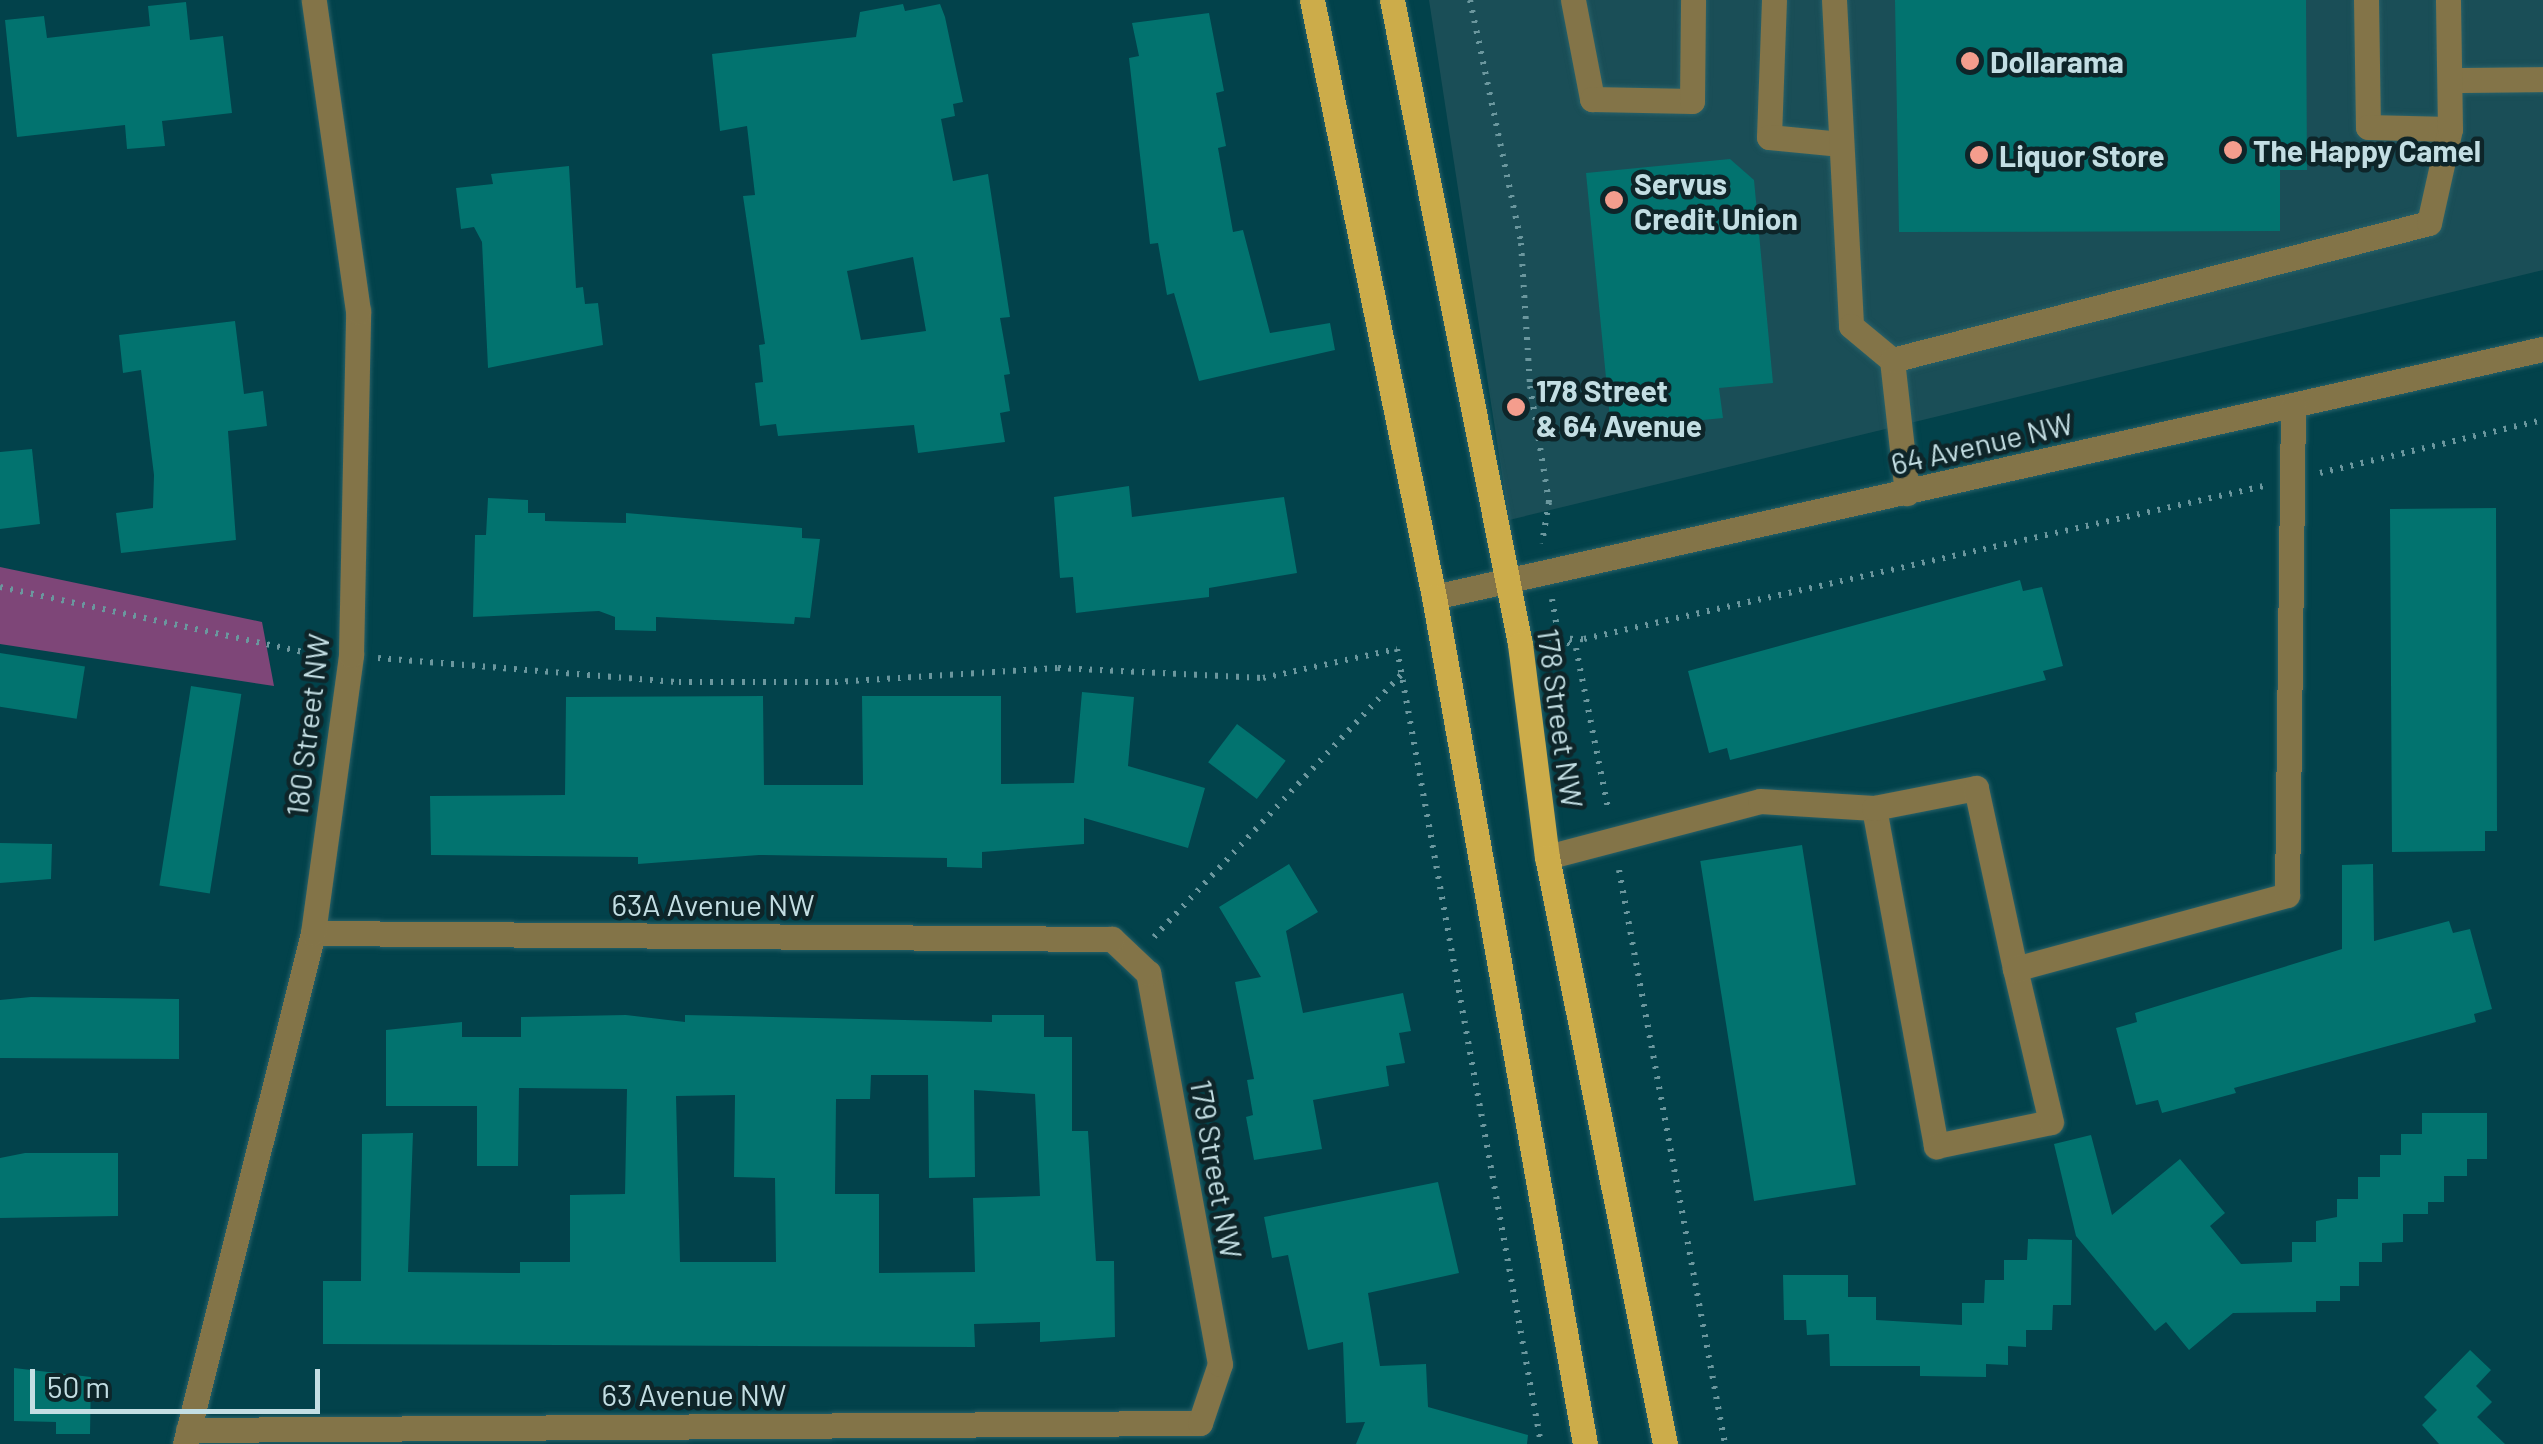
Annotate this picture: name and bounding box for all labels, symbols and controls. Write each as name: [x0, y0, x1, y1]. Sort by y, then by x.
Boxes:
place label: Dollarama: [1990, 43, 2124, 79]
marker: Dollarama: [1959, 50, 1981, 72]
place label: The Happy Camel: [2253, 132, 2481, 168]
place label: Liquor Store: [1999, 137, 2165, 173]
marker: The Happy Camel: [2222, 139, 2244, 161]
marker: Liquor Store: [1968, 144, 1990, 166]
place label: Servus Credit Union: [1634, 165, 1798, 236]
marker: Servus Credit Union: [1603, 189, 1625, 211]
place label: 178 Street & 64 Avenue: [1536, 372, 1702, 442]
marker: 178 Street & 64 Avenue: [1505, 396, 1527, 418]
street label: 64 Avenue NW: [1887, 405, 2077, 481]
street label: 178 Street NW: [1531, 626, 1591, 810]
street label: 180 Street NW: [278, 632, 336, 818]
street label: 63A Avenue NW: [611, 886, 815, 922]
street label: 179 Street NW: [1184, 1077, 1250, 1261]
scale bar: [35, 1349, 325, 1411]
text: 50 m: [47, 1368, 110, 1404]
street label: 63 Avenue NW: [602, 1376, 786, 1412]

